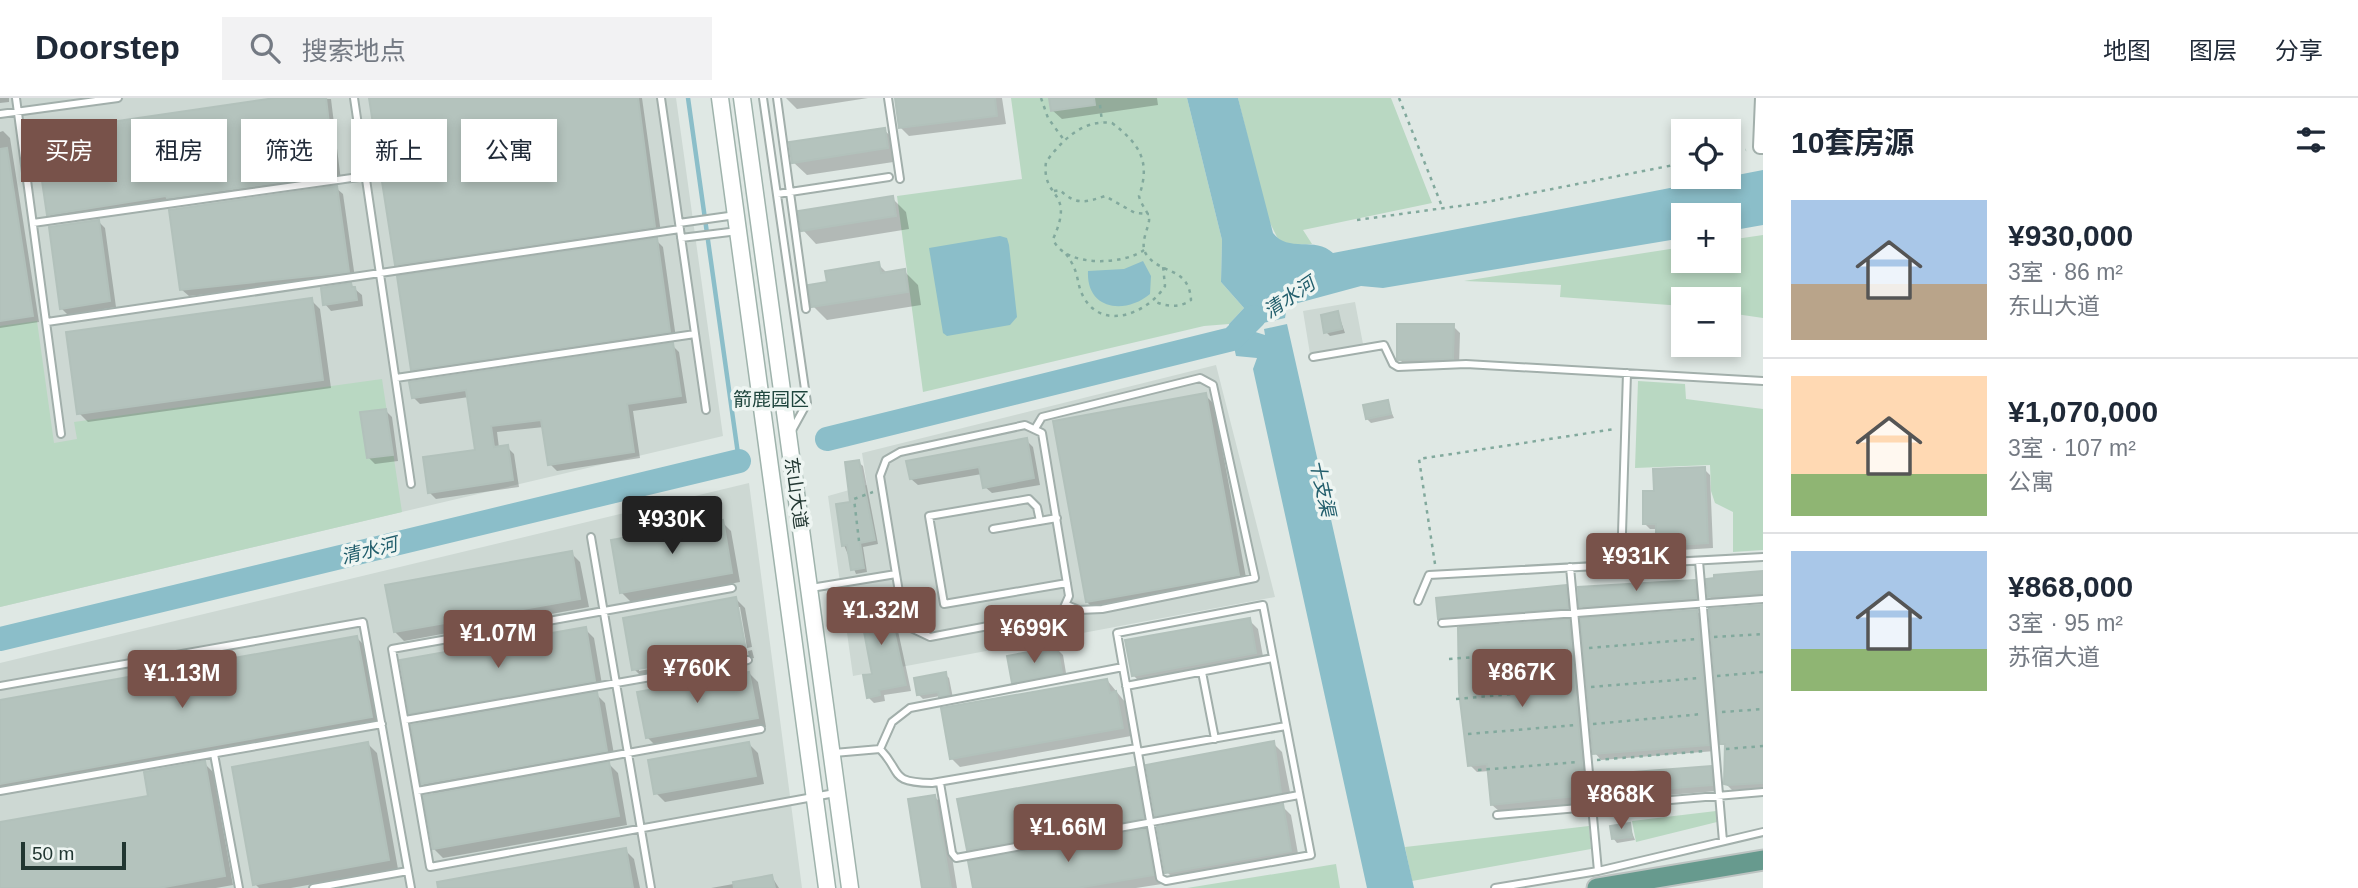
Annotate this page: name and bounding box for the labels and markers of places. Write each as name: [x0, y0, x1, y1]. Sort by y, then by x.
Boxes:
pin: ¥930K: [623, 496, 721, 556]
pin: ¥931K: [1587, 533, 1685, 593]
pin: ¥1.32M: [824, 588, 938, 647]
pin: ¥699K: [985, 606, 1083, 665]
pin: ¥1.07M: [441, 610, 555, 670]
pin: ¥760K: [648, 646, 746, 705]
pin: ¥1.13M: [125, 650, 239, 710]
pin: ¥867K: [1473, 650, 1571, 709]
pin: ¥868K: [1572, 772, 1670, 831]
pin: ¥1.66M: [1011, 804, 1125, 864]

